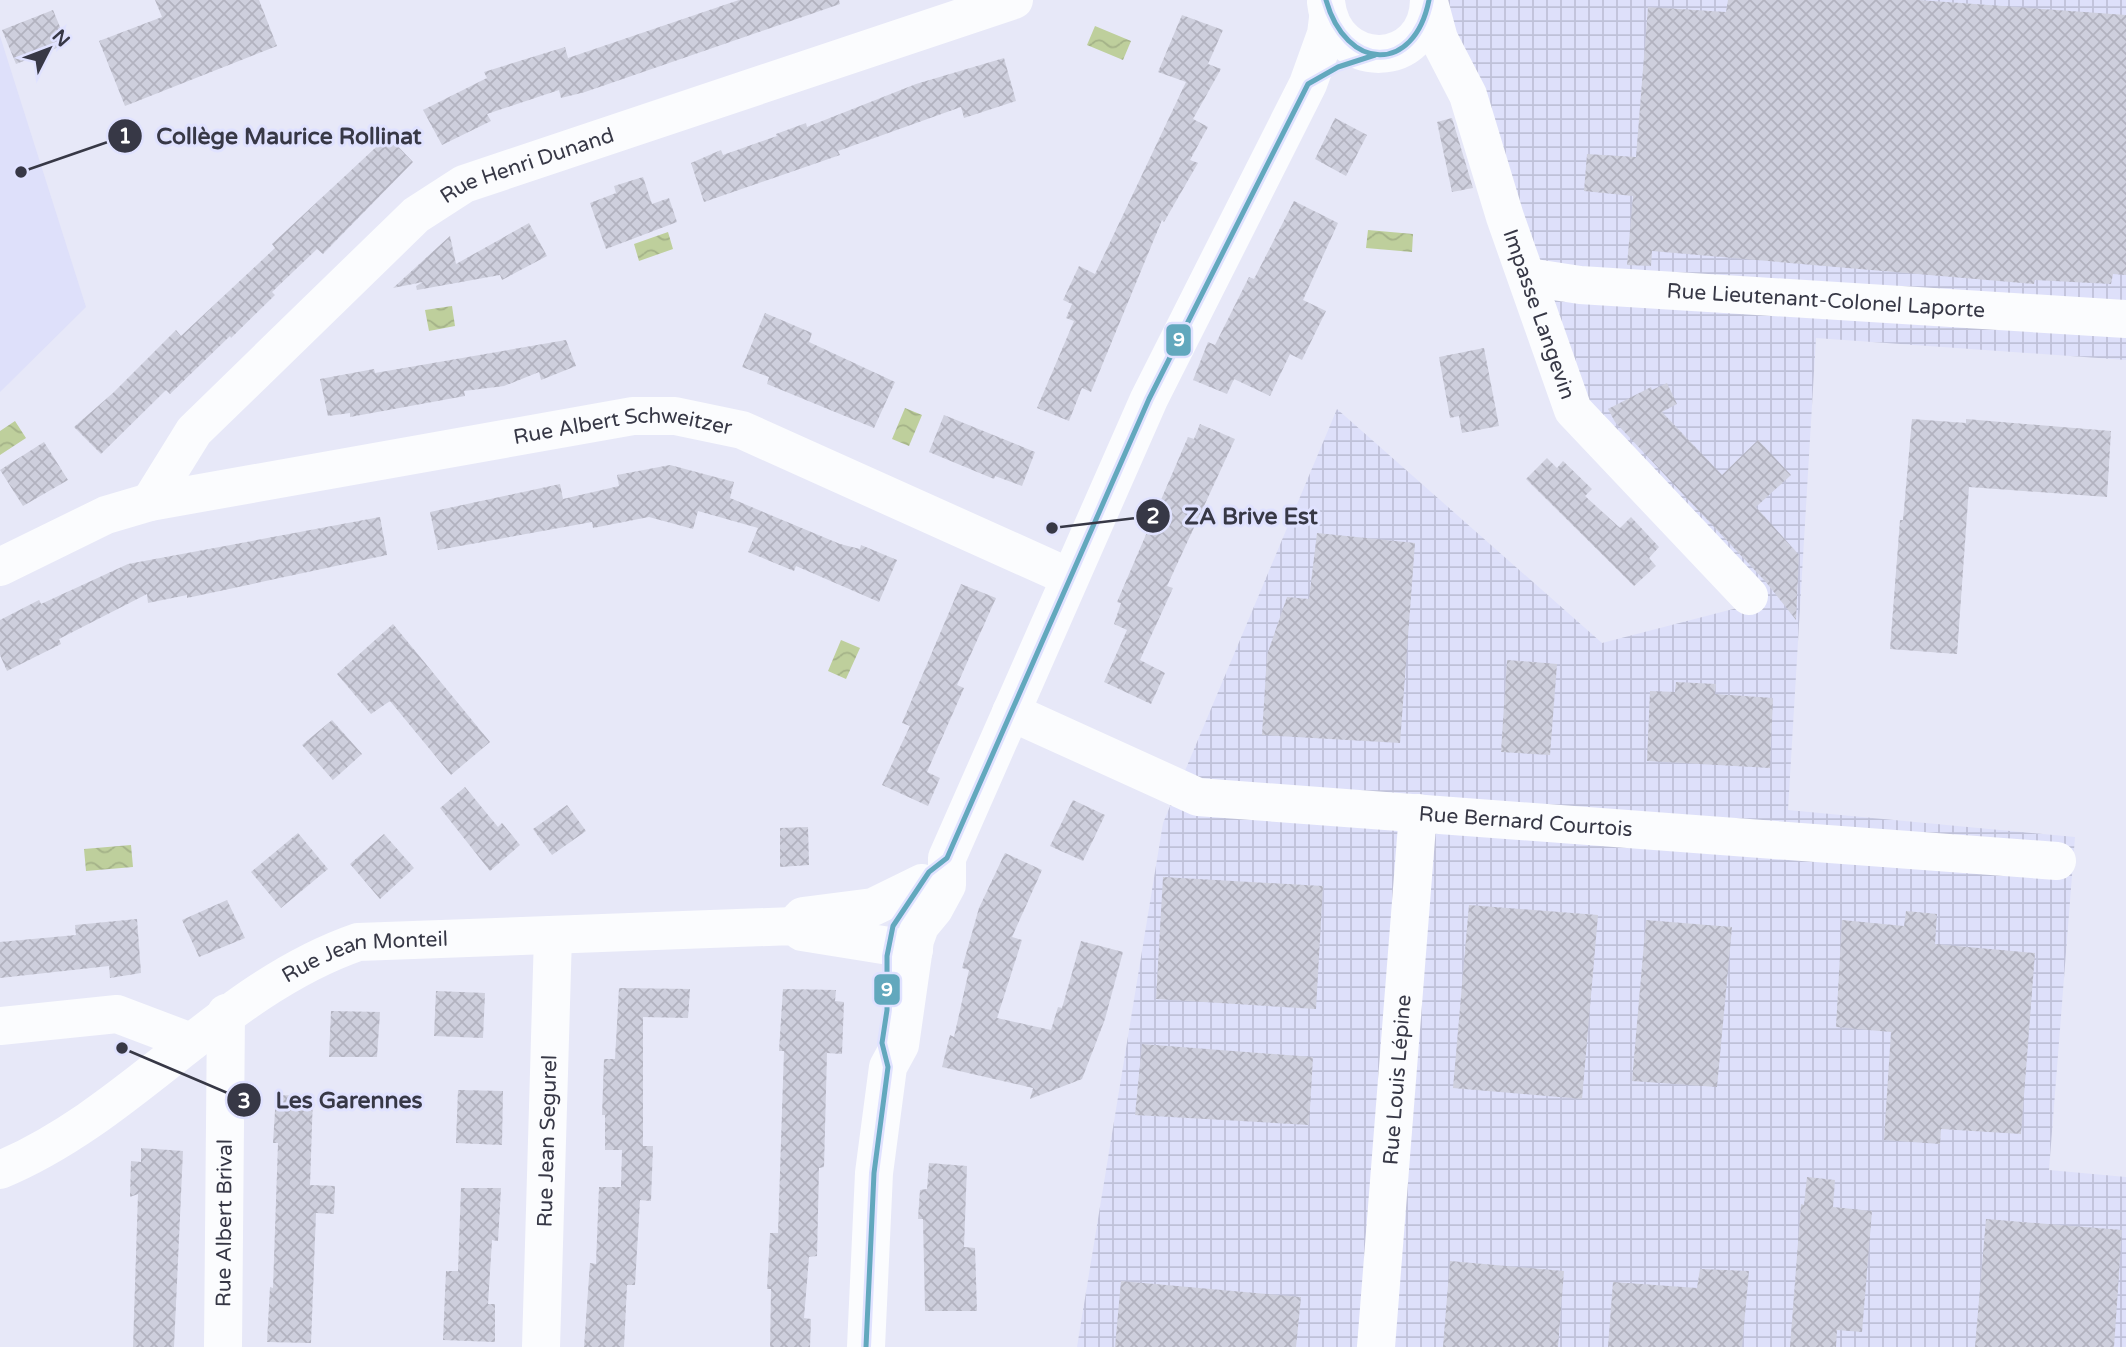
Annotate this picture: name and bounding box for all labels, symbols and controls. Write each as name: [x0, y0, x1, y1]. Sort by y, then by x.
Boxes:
north arrow: [14, 14, 84, 84]
text: N: [48, 25, 74, 51]
callout: Collège Maurice Rollinat: [108, 114, 436, 158]
text: Collège Maurice Rollinat: [156, 123, 422, 151]
street label: Rue Henri Dunand: [436, 123, 617, 209]
text: 1: [118, 124, 132, 149]
street label: Impasse Langevin: [1497, 226, 1580, 403]
street label: Rue Lieutenant-Colonel Laporte: [1666, 278, 1986, 323]
line badge: 9: [1165, 323, 1192, 357]
text: 9: [1173, 329, 1185, 351]
street label: Rue Albert Schweitzer: [512, 403, 734, 450]
callout: ZA Brive Est: [1135, 494, 1332, 538]
text: ZA Brive Est: [1184, 503, 1318, 531]
text: 2: [1146, 504, 1160, 529]
street label: Rue Bernard Courtois: [1418, 801, 1634, 842]
street label: Rue Jean Monteil: [278, 927, 448, 988]
line badge: 9: [873, 973, 901, 1006]
text: 9: [881, 979, 893, 1001]
street label: Rue Louis Lépine: [1378, 994, 1417, 1166]
street label: Rue Jean Segurel: [532, 1054, 563, 1228]
callout: Les Garennes: [227, 1078, 437, 1122]
text: Les Garennes: [275, 1087, 423, 1115]
text: 3: [237, 1089, 251, 1114]
street label: Rue Albert Brival: [211, 1139, 238, 1307]

